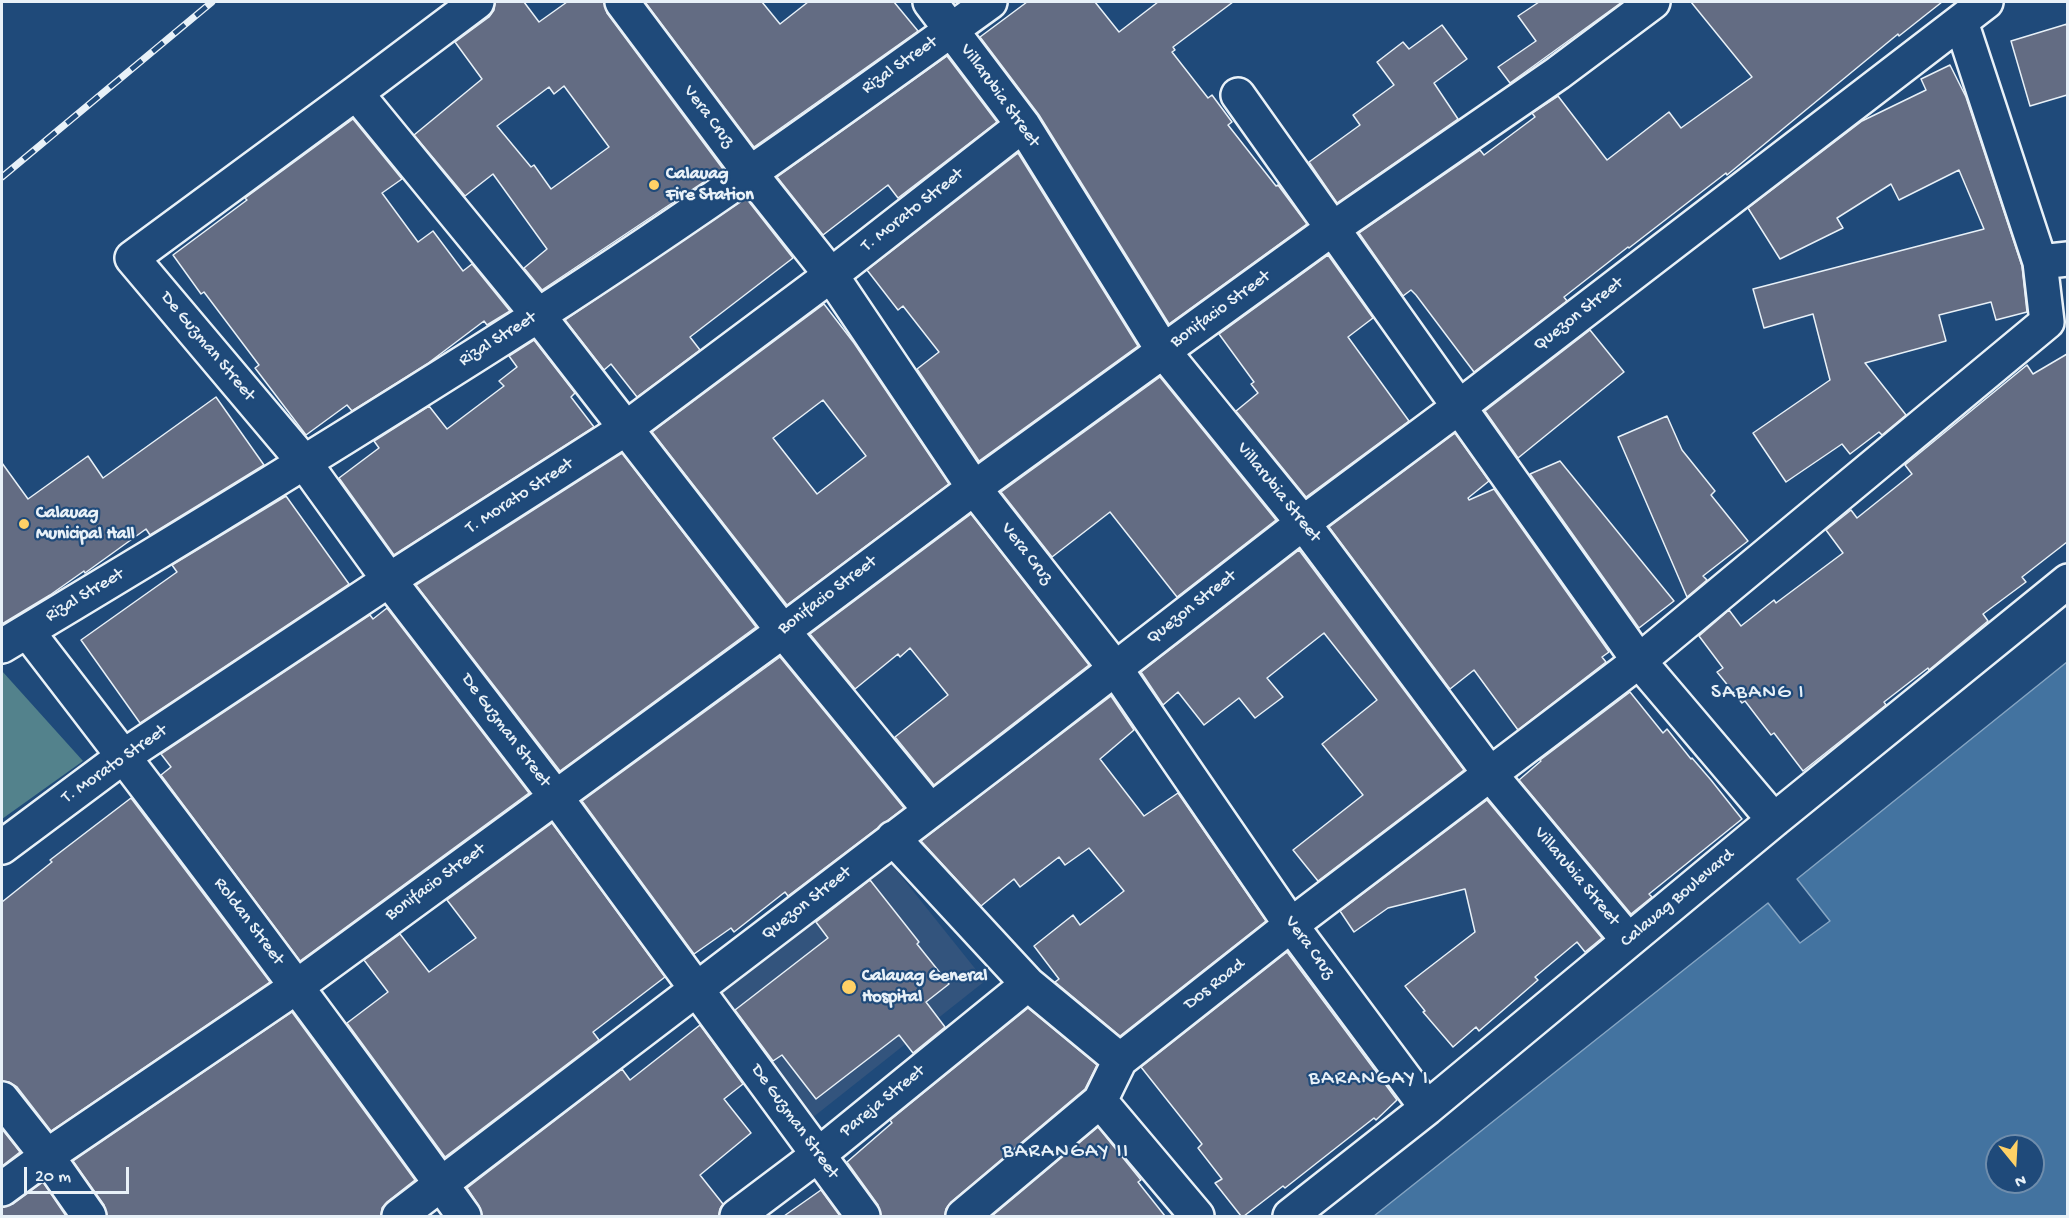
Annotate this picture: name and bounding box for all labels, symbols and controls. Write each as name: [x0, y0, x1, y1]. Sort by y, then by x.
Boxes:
street label: Rizal Street: [858, 32, 942, 100]
street label: Villarubia Street: [954, 40, 1044, 152]
street label: Vera Cruz: [678, 82, 738, 152]
place label: Calauag Fire Station: [666, 164, 754, 207]
street label: T. Morato Street: [857, 164, 969, 258]
marker: Calauag Fire Station: [647, 178, 661, 192]
street label: Bonifacio Street: [1167, 267, 1275, 353]
street label: Quezon Street: [1530, 273, 1628, 357]
street label: De Guzman Street: [155, 288, 259, 406]
street label: Rizal Street: [455, 308, 541, 372]
street label: Villarubia Street: [1231, 439, 1325, 547]
street label: T. Morato Street: [462, 454, 578, 540]
place label: Calauag Municipal Hall: [36, 503, 135, 546]
marker: Calauag Municipal Hall: [17, 517, 31, 531]
street label: Vera Cruz: [995, 519, 1057, 589]
street label: Bonifacio Street: [774, 552, 882, 640]
street label: Rizal Street: [42, 564, 128, 628]
street label: Quezon Street: [1143, 566, 1241, 650]
street label: De Guzman Street: [455, 670, 555, 792]
district label: SABANG I: [1711, 681, 1805, 707]
street label: T. Morato Street: [58, 721, 172, 809]
street label: Villarubia Street: [1528, 823, 1624, 931]
street label: Bonifacio Street: [382, 840, 490, 926]
street label: Calauag Boulevard: [1617, 845, 1739, 953]
street label: Quezon Street: [758, 862, 856, 946]
street label: Roldan Street: [208, 874, 288, 970]
street label: Vera Cruz: [1279, 912, 1339, 984]
street label: Dos Road: [1180, 955, 1250, 1015]
place label: Calauag General Hospital: [862, 966, 987, 1008]
marker: Calauag General Hospital: [840, 978, 858, 996]
street label: De Guzman Street: [745, 1060, 843, 1184]
street label: Pareja Street: [836, 1061, 930, 1143]
district label: BARANGAY I: [1309, 1067, 1429, 1093]
north arrow: [1985, 1134, 2045, 1194]
district label: BARANGAY II: [1002, 1140, 1130, 1166]
scale bar: [27, 1155, 132, 1193]
text: 20 m: [35, 1167, 71, 1188]
text: N: [2012, 1169, 2028, 1190]

